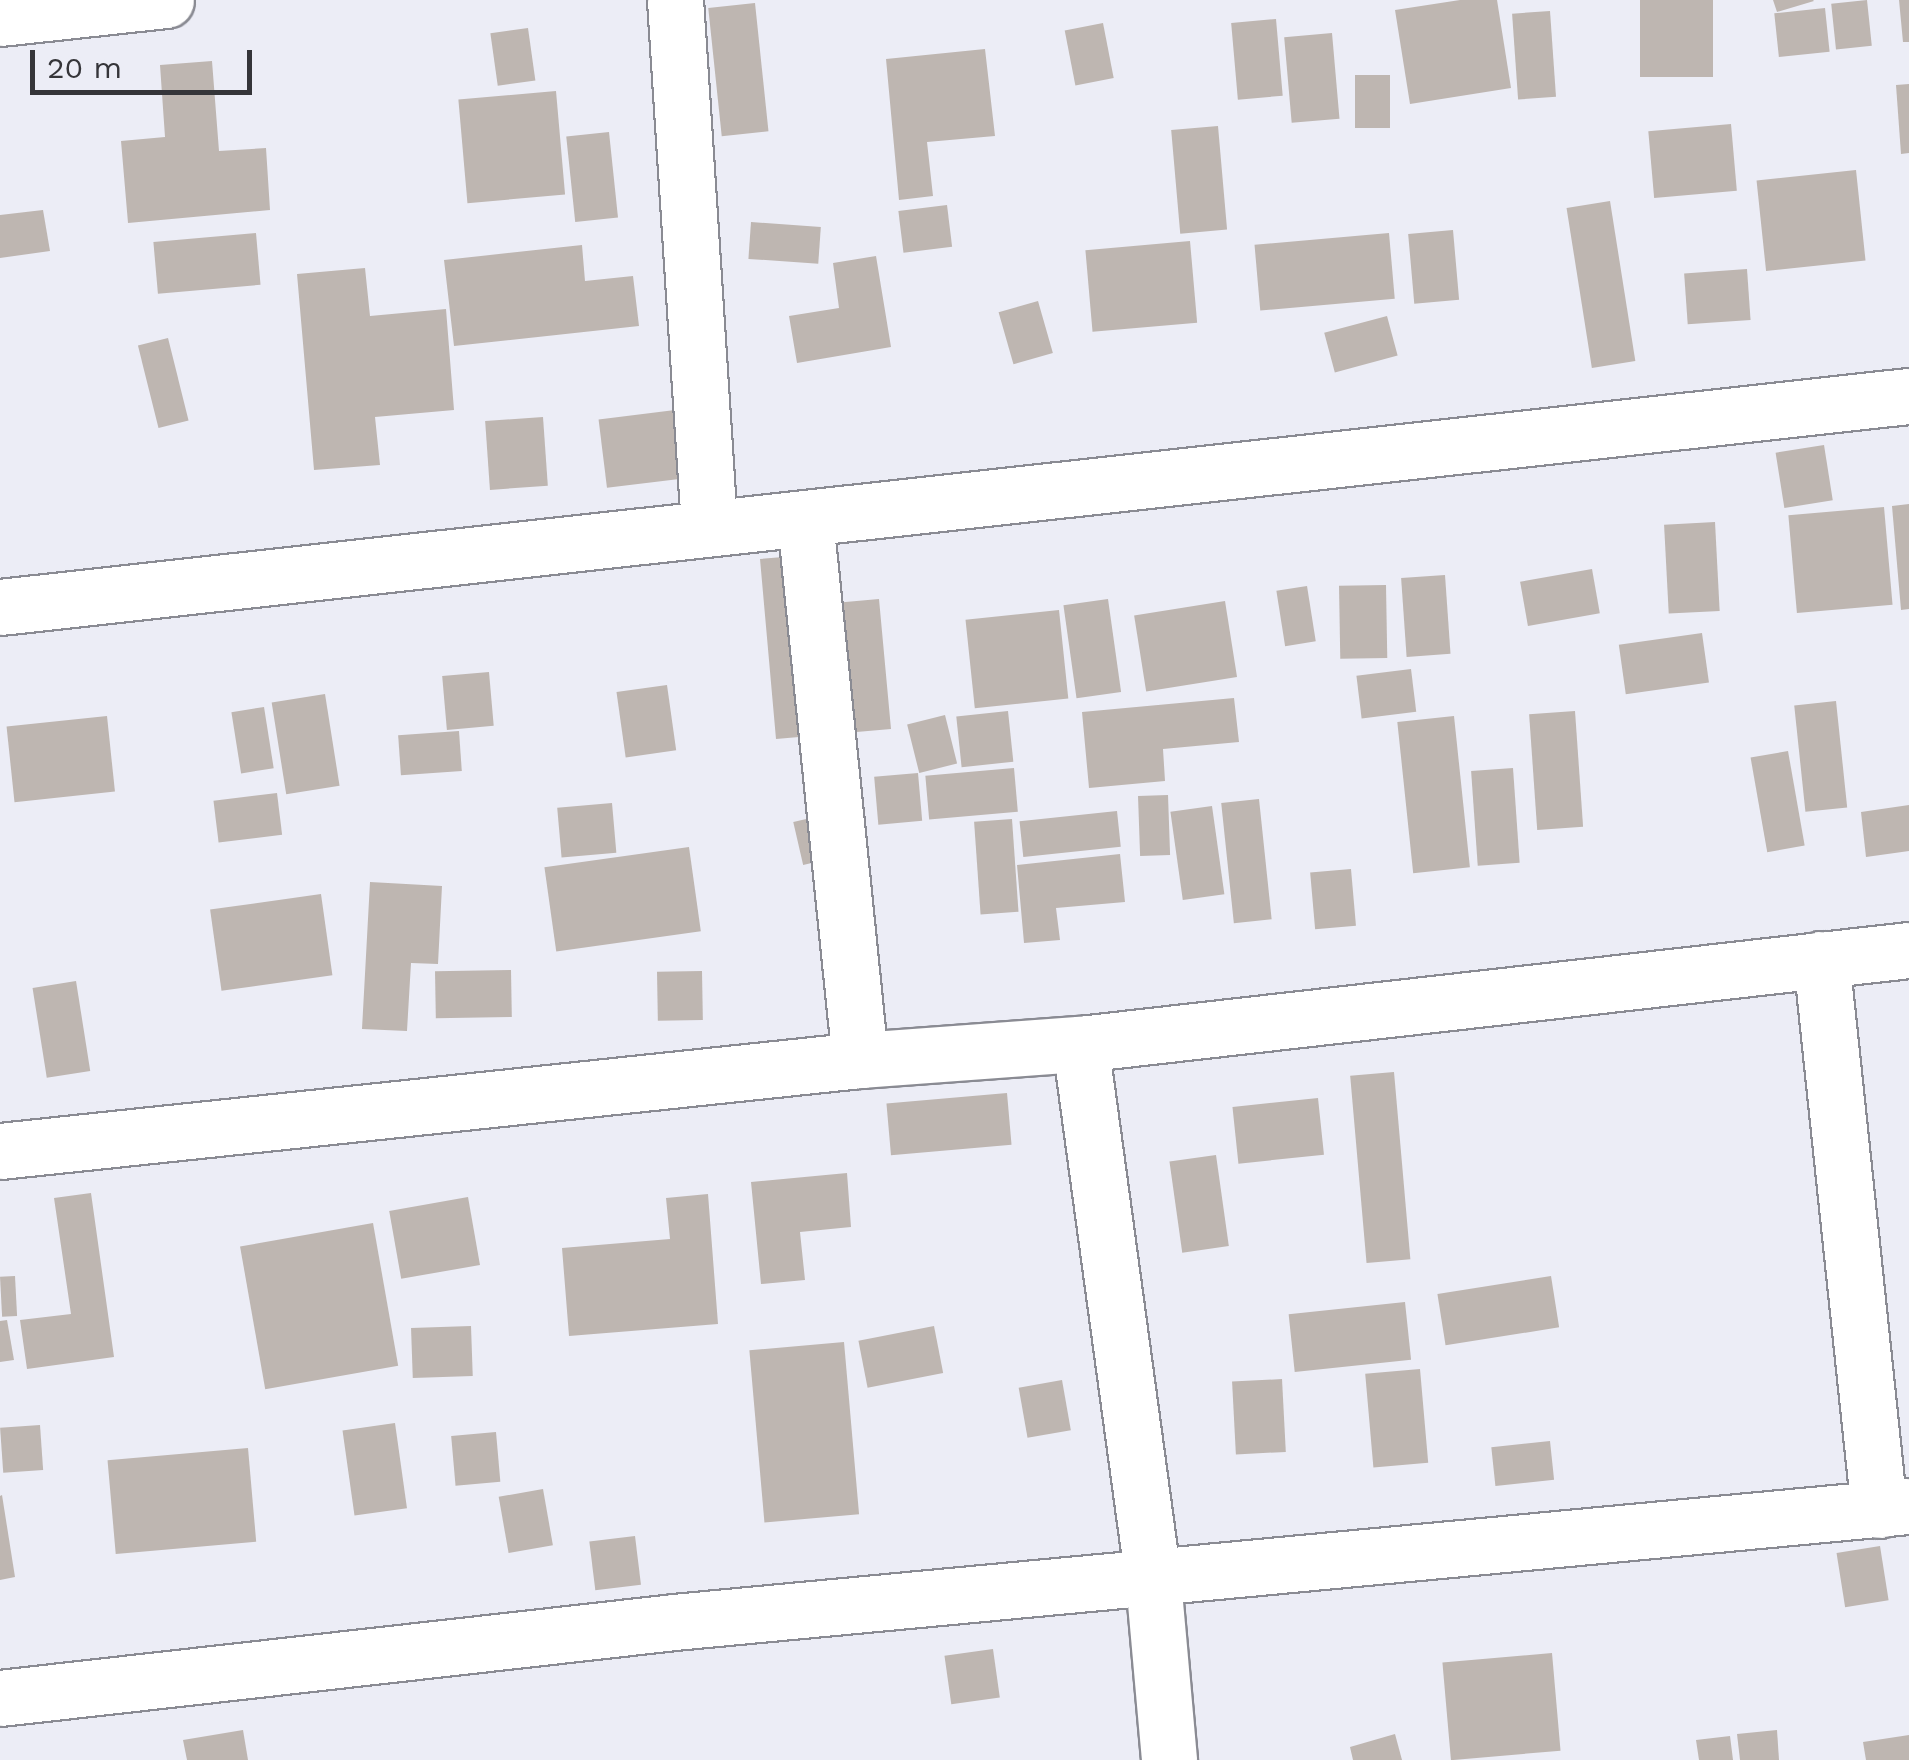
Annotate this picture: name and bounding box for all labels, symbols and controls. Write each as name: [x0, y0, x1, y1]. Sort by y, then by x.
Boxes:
scale bar: [35, 30, 258, 92]
text: 20 m: [47, 50, 122, 85]

